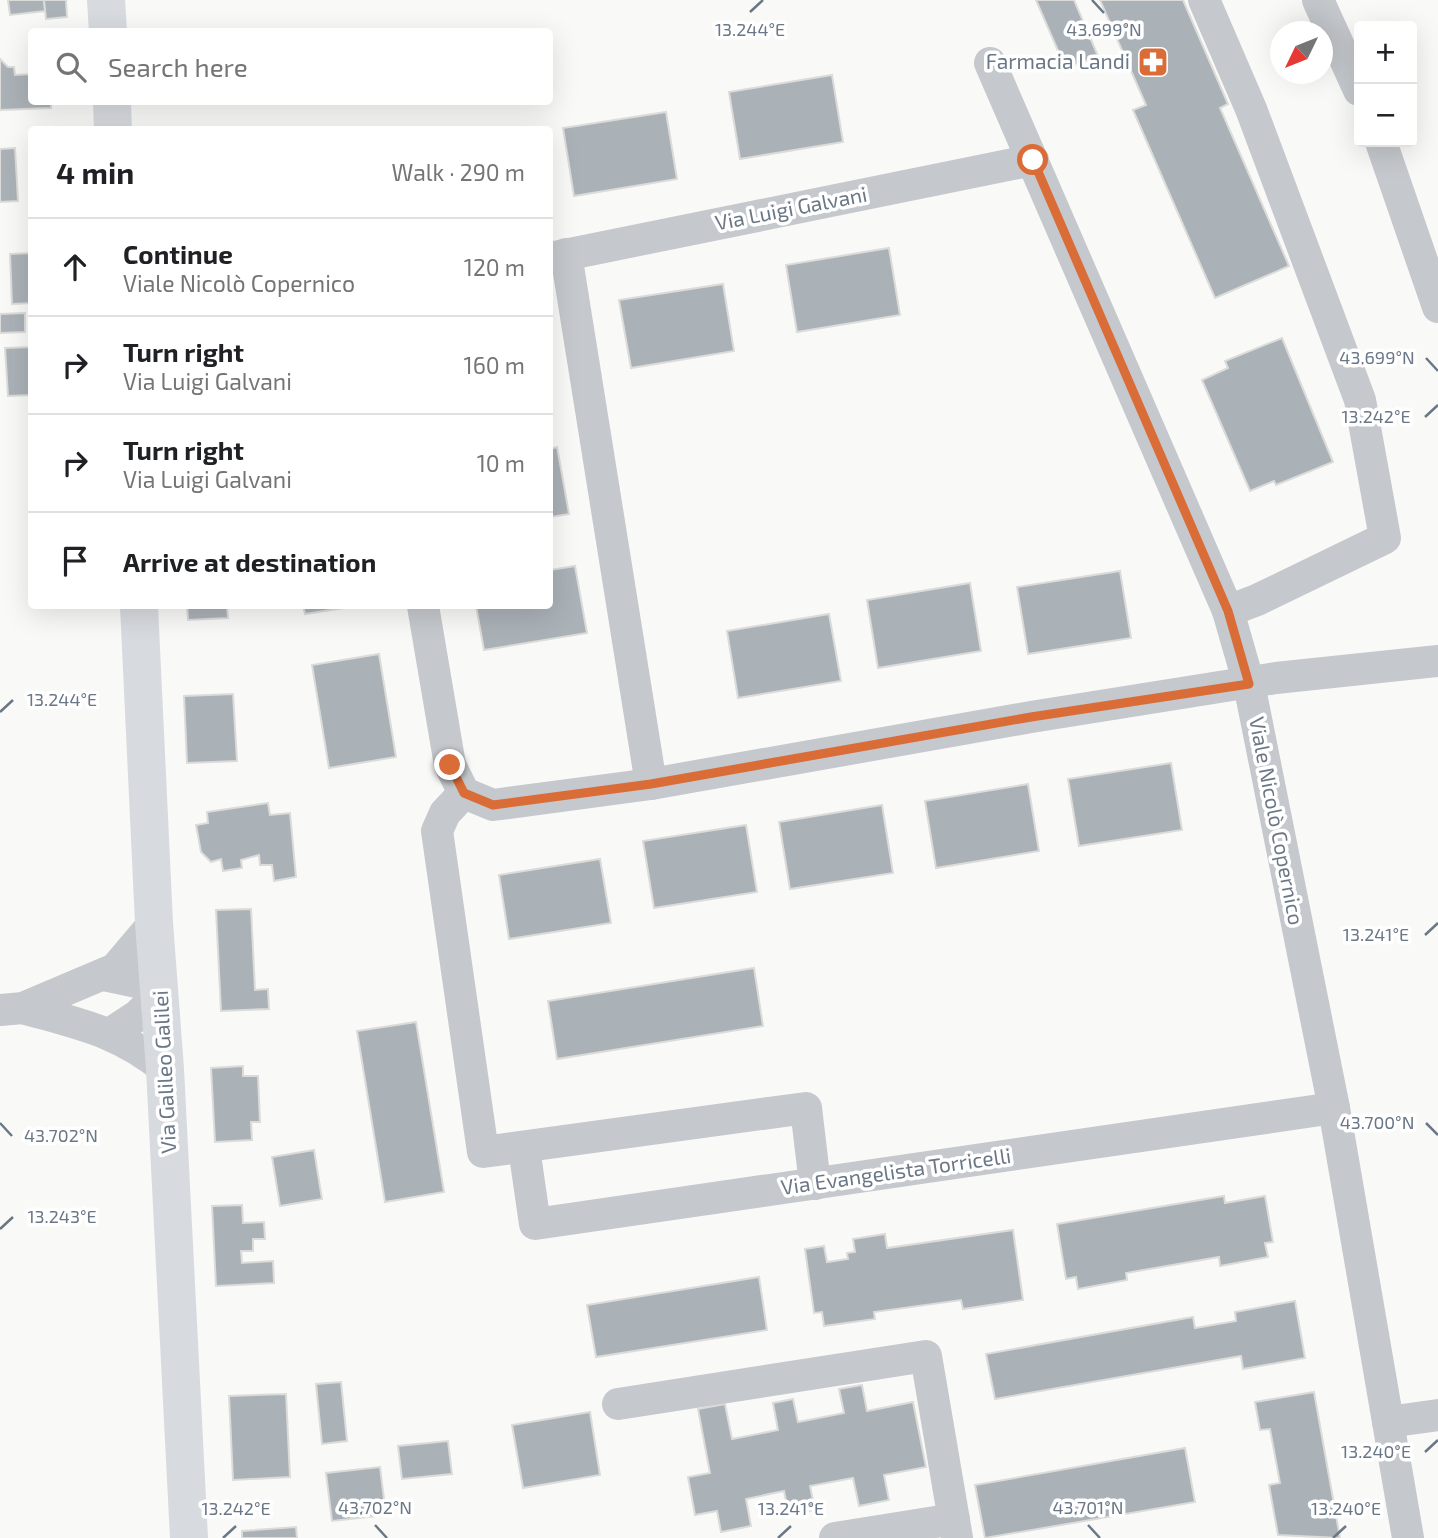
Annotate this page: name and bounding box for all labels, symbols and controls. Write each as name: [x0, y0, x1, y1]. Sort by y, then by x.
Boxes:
text: 13.244°E: [715, 18, 785, 40]
text: 43.699°N: [1066, 18, 1142, 40]
north arrow: [1270, 21, 1333, 84]
map controls: [1354, 21, 1417, 147]
button: +: [1354, 21, 1417, 84]
search box: [28, 28, 553, 105]
pharmacy icon: Farmacia Landi: [1136, 45, 1170, 79]
icon: search: [52, 48, 90, 86]
place label: Farmacia Landi: [986, 48, 1130, 73]
text: Search here: [108, 51, 248, 82]
button: −: [1354, 84, 1417, 147]
route start: [1017, 144, 1048, 175]
text: 4 min: [56, 154, 134, 190]
text: Walk · 290 m: [392, 158, 525, 186]
street label: Via Luigi Galvani: [713, 181, 869, 235]
text: Continue: [123, 238, 233, 269]
icon: ahead: [56, 248, 94, 286]
text: 120 m: [464, 253, 525, 281]
text: Viale Nicolò Copernico: [123, 269, 355, 297]
text: Turn right: [123, 336, 244, 367]
icon: right: [56, 346, 94, 384]
text: 43.699°N: [1339, 346, 1415, 368]
text: 160 m: [464, 351, 525, 379]
text: Via Luigi Galvani: [123, 367, 292, 395]
text: 13.242°E: [1341, 405, 1411, 427]
text: Turn right: [123, 434, 244, 465]
icon: right: [56, 444, 94, 482]
text: 10 m: [477, 449, 525, 477]
text: Via Luigi Galvani: [123, 465, 292, 493]
icon: arrive: [56, 542, 94, 580]
text: Arrive at destination: [123, 546, 376, 577]
text: 13.244°E: [27, 688, 97, 710]
street label: Viale Nicolò Copernico: [1245, 714, 1310, 927]
route end: [434, 749, 465, 780]
text: 13.241°E: [1343, 923, 1409, 945]
street label: Via Galileo Galilei: [147, 990, 180, 1154]
text: 43.700°N: [1340, 1111, 1414, 1133]
text: 43.702°N: [24, 1124, 98, 1146]
street label: Via Evangelista Torricelli: [779, 1142, 1013, 1199]
text: 13.243°E: [27, 1205, 97, 1227]
text: 13.240°E: [1341, 1440, 1411, 1462]
text: 43.702°N: [338, 1496, 412, 1518]
text: 43.701°N: [1052, 1496, 1124, 1518]
text: 13.242°E: [201, 1497, 271, 1519]
text: 13.241°E: [758, 1497, 824, 1519]
text: 13.240°E: [1311, 1497, 1381, 1519]

